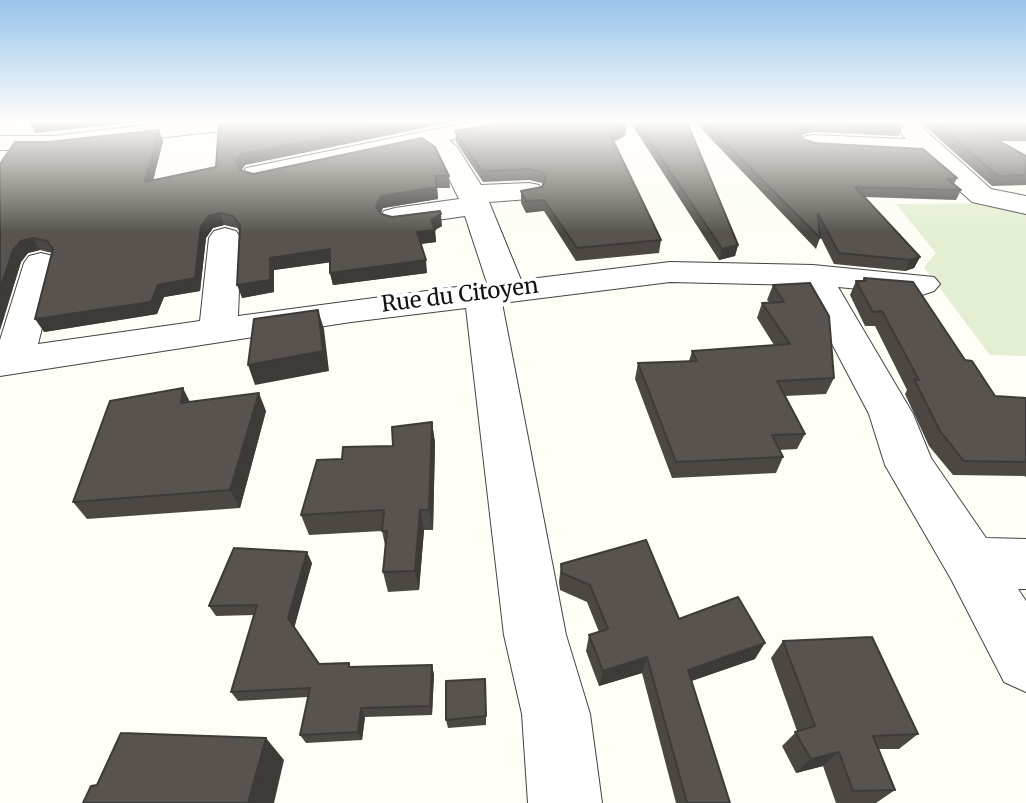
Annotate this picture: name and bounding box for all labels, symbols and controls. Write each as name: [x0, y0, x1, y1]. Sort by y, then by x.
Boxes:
street label: Rue du Citoyen: [380, 273, 540, 319]

